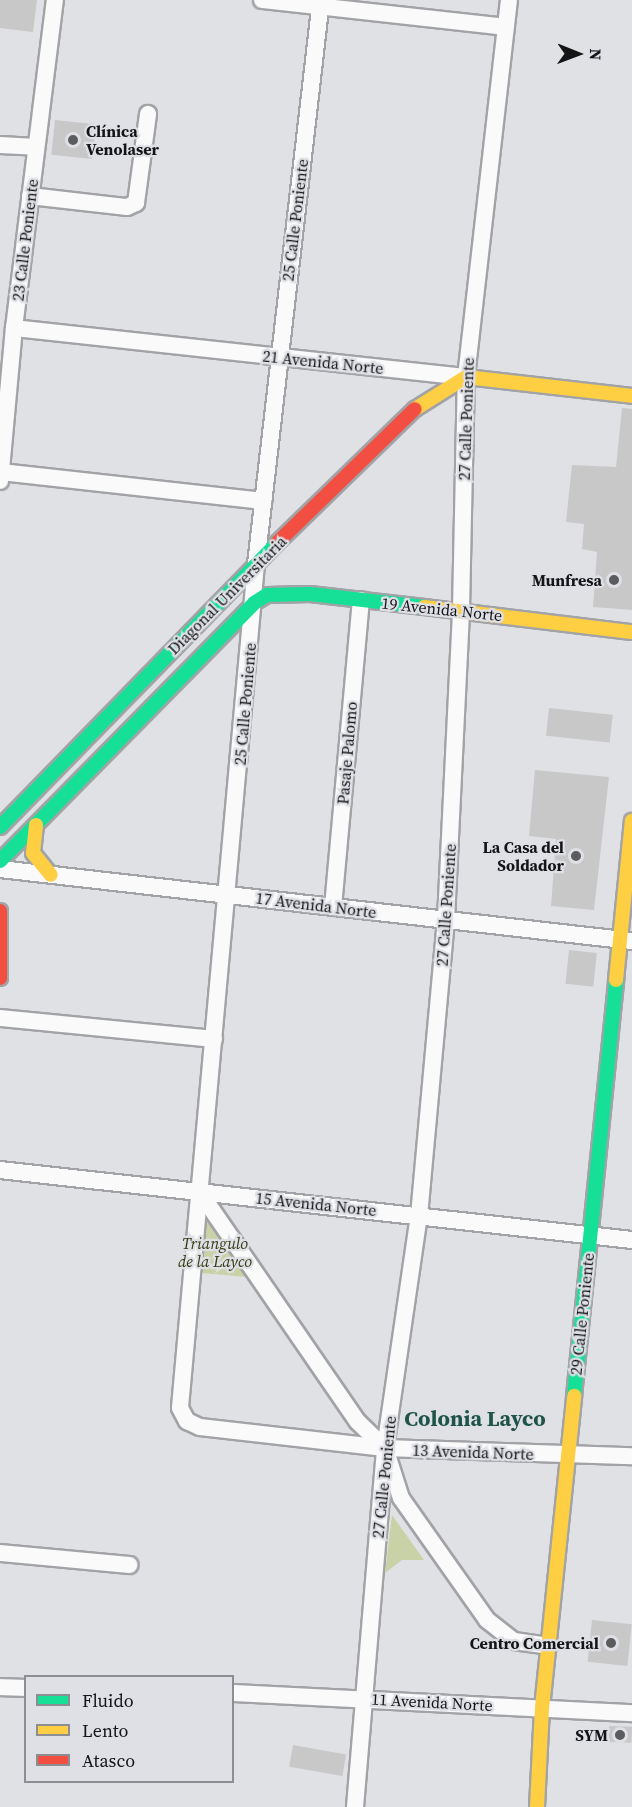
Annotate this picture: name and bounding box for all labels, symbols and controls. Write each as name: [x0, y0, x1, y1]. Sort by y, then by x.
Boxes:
north arrow: [548, 24, 608, 84]
text: N: [585, 48, 607, 60]
place label: Clínica Venolaser: [86, 121, 159, 159]
marker: Clínica Venolaser: [64, 131, 82, 149]
street label: 25 Calle Poniente: [278, 158, 312, 282]
street label: 23 Calle Poniente: [8, 178, 42, 302]
street label: 21 Avenida Norte: [262, 346, 384, 378]
street label: 27 Calle Poniente: [454, 357, 478, 481]
street label: Diagonal Universitaria: [164, 532, 290, 658]
place label: Munfresa: [532, 570, 602, 590]
marker: Munfresa: [607, 573, 621, 587]
street label: 19 Avenida Norte: [381, 593, 503, 625]
street label: 25 Calle Poniente: [230, 642, 260, 766]
street label: Pasaje Palomo: [333, 701, 361, 805]
place label: La Casa del Soldador: [483, 837, 564, 875]
street label: 27 Calle Poniente: [432, 843, 460, 967]
marker: La Casa del Soldador: [569, 849, 583, 863]
street label: 17 Avenida Norte: [255, 888, 377, 922]
street label: 15 Avenida Norte: [255, 1188, 377, 1220]
park label: Triangulo de la Layco: [178, 1233, 252, 1271]
street label: 29 Calle Poniente: [566, 1252, 598, 1376]
district label: Colonia Layco: [404, 1406, 546, 1432]
street label: 27 Calle Poniente: [368, 1415, 400, 1539]
street label: 13 Avenida Norte: [412, 1440, 534, 1464]
place label: Centro Comercial: [470, 1633, 599, 1653]
marker: Centro Comercial: [604, 1636, 618, 1650]
legend: [24, 1675, 234, 1783]
text: Fluido: [82, 1688, 134, 1713]
street label: 11 Avenida Norte: [371, 1689, 493, 1715]
text: Lento: [82, 1718, 128, 1743]
place label: SYM: [575, 1725, 608, 1745]
marker: SYM: [613, 1728, 627, 1742]
text: Atasco: [82, 1748, 135, 1773]

